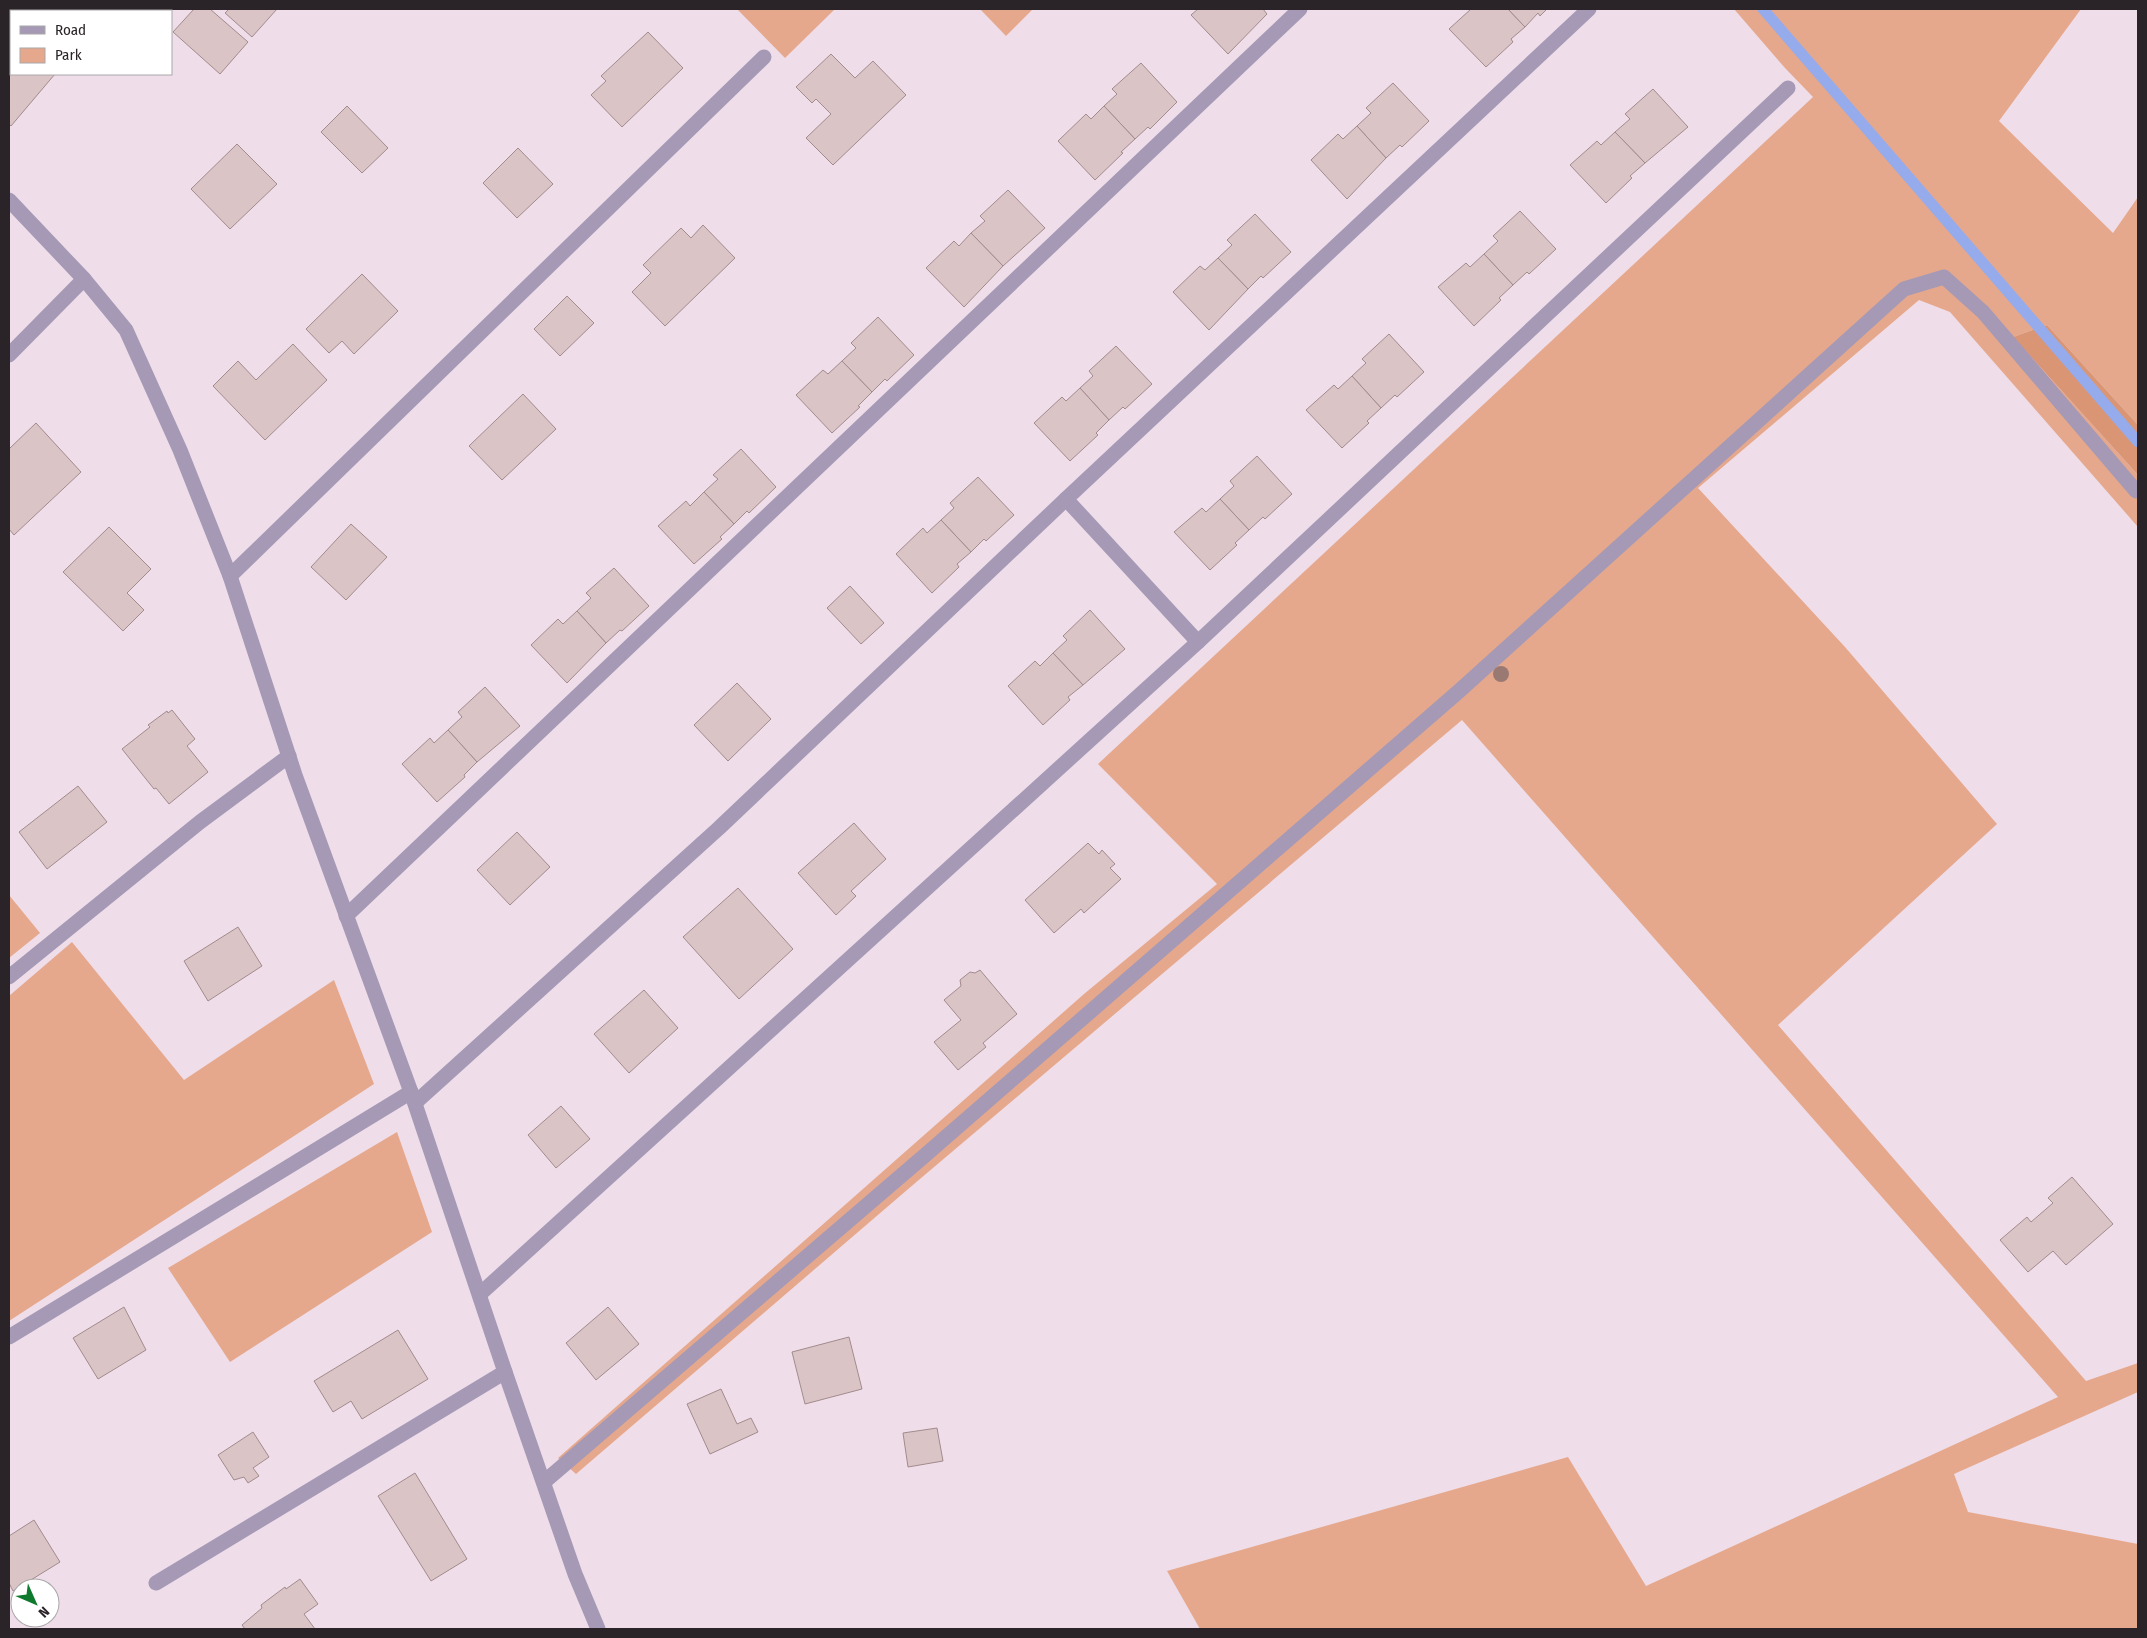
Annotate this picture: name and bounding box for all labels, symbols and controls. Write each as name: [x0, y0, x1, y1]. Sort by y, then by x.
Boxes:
legend: [10, 10, 172, 75]
text: Road: [55, 21, 86, 39]
text: Park: [55, 46, 82, 64]
north arrow: [10, 1578, 60, 1628]
text: N: [35, 1603, 53, 1621]

